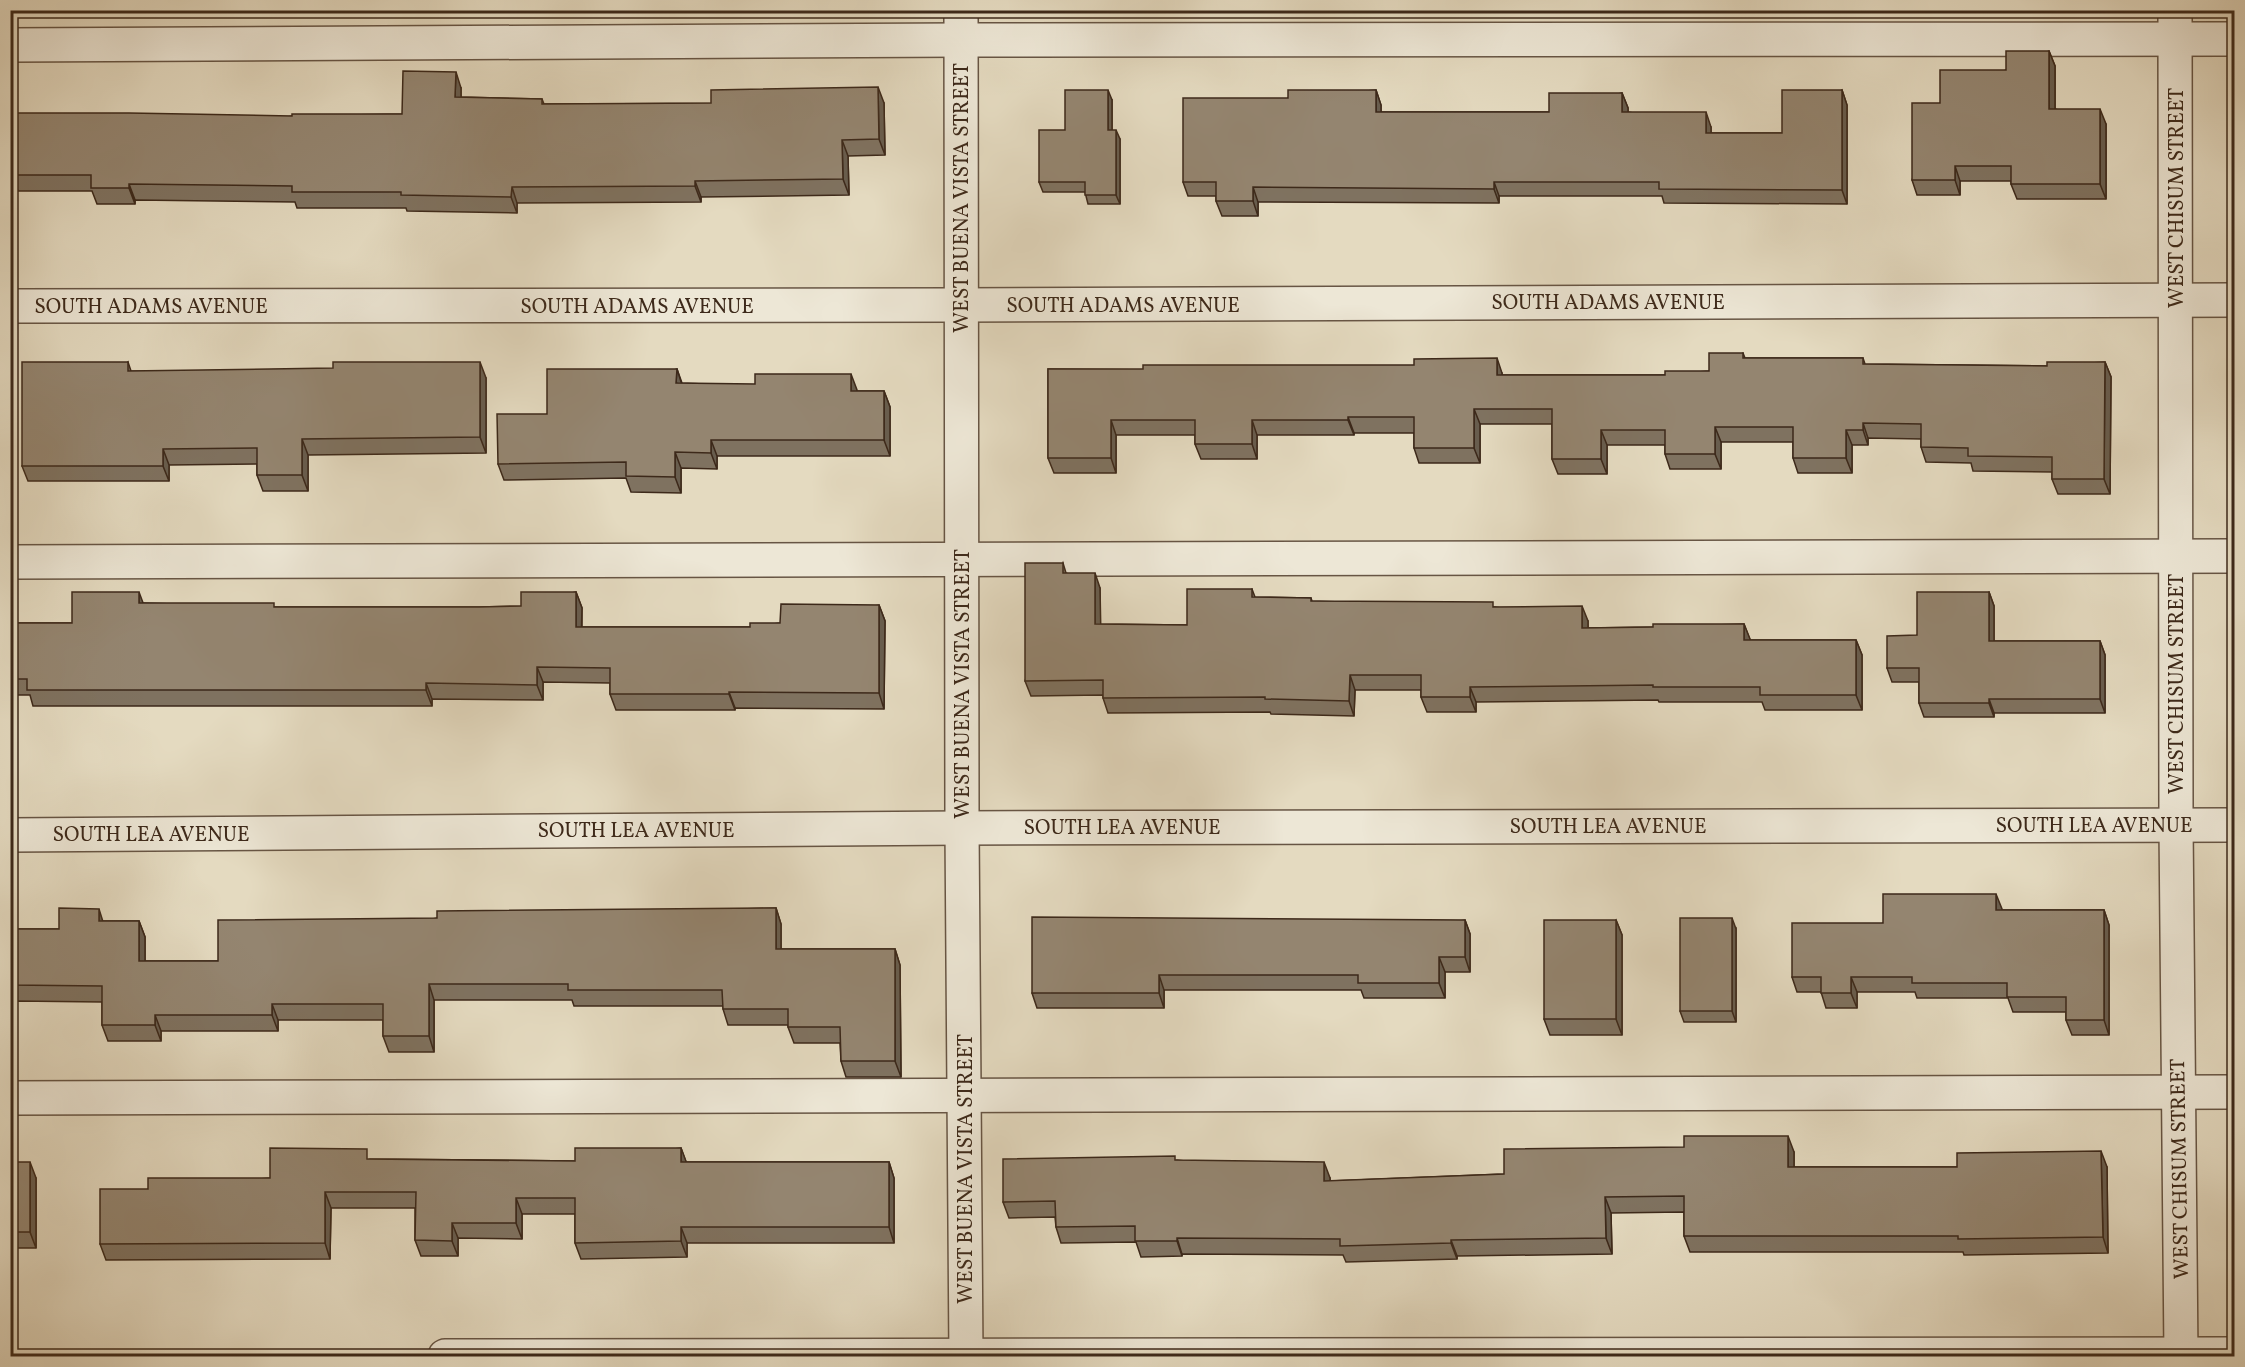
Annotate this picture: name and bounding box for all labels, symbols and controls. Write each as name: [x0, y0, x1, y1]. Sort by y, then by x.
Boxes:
street label: WEST BUENA VISTA STREET: [948, 63, 977, 333]
street label: WEST CHISUM STREET: [2163, 88, 2192, 308]
street label: SOUTH ADAMS AVENUE: [1491, 289, 1725, 318]
street label: SOUTH ADAMS AVENUE: [1006, 292, 1240, 321]
street label: SOUTH ADAMS AVENUE: [34, 293, 268, 322]
street label: SOUTH ADAMS AVENUE: [520, 293, 754, 322]
street label: WEST BUENA VISTA STREET: [949, 549, 978, 819]
street label: WEST CHISUM STREET: [2163, 574, 2192, 794]
street label: SOUTH LEA AVENUE: [1995, 812, 2193, 841]
street label: SOUTH LEA AVENUE: [1509, 813, 1707, 842]
street label: SOUTH LEA AVENUE: [1023, 814, 1221, 843]
street label: SOUTH LEA AVENUE: [537, 817, 735, 846]
street label: SOUTH LEA AVENUE: [52, 821, 250, 850]
street label: WEST BUENA VISTA STREET: [952, 1034, 981, 1304]
street label: WEST CHISUM STREET: [2164, 1058, 2197, 1280]

